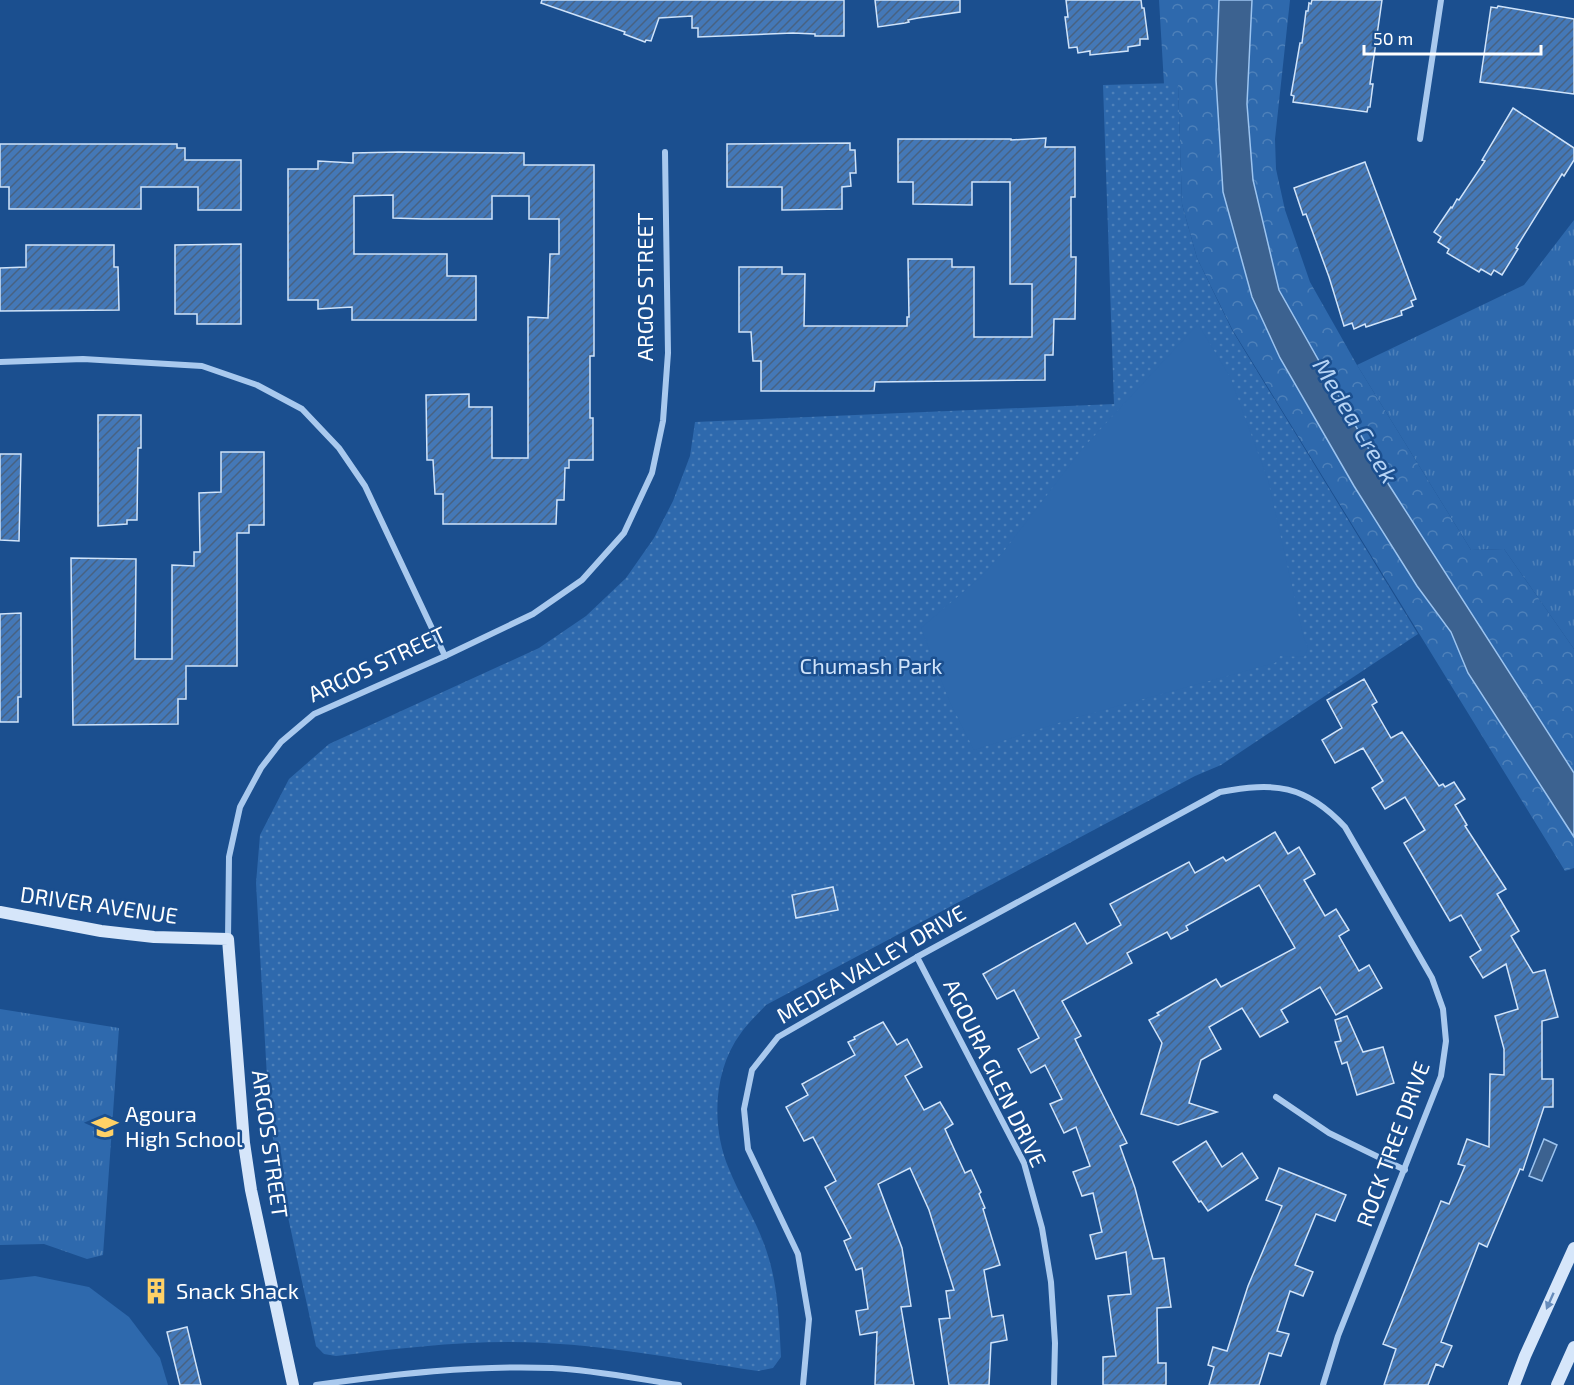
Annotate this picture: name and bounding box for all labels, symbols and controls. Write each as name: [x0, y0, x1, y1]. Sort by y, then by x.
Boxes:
scale bar: [1364, 18, 1541, 56]
text: 50 m: [1373, 27, 1413, 49]
street label: ARGOS STREET: [631, 212, 657, 362]
water label: Medea Creek: [1308, 352, 1405, 488]
street label: ARGOS STREET: [303, 620, 450, 706]
park label: Chumash Park: [799, 652, 943, 678]
street label: DRIVER AVENUE: [19, 880, 180, 928]
street label: MEDEA VALLEY DRIVE: [771, 898, 970, 1028]
street label: AGOURA GLEN DRIVE: [939, 974, 1053, 1171]
street label: ROCK TREE DRIVE: [1350, 1058, 1434, 1230]
street label: ARGOS STREET: [248, 1068, 294, 1220]
place label: Agoura High School: [125, 1100, 243, 1151]
school or university icon: Agoura High School: [90, 1112, 120, 1142]
building icon: Snack Shack: [141, 1276, 171, 1306]
place label: Snack Shack: [176, 1277, 299, 1303]
one-way arrow: [1545, 1293, 1555, 1311]

